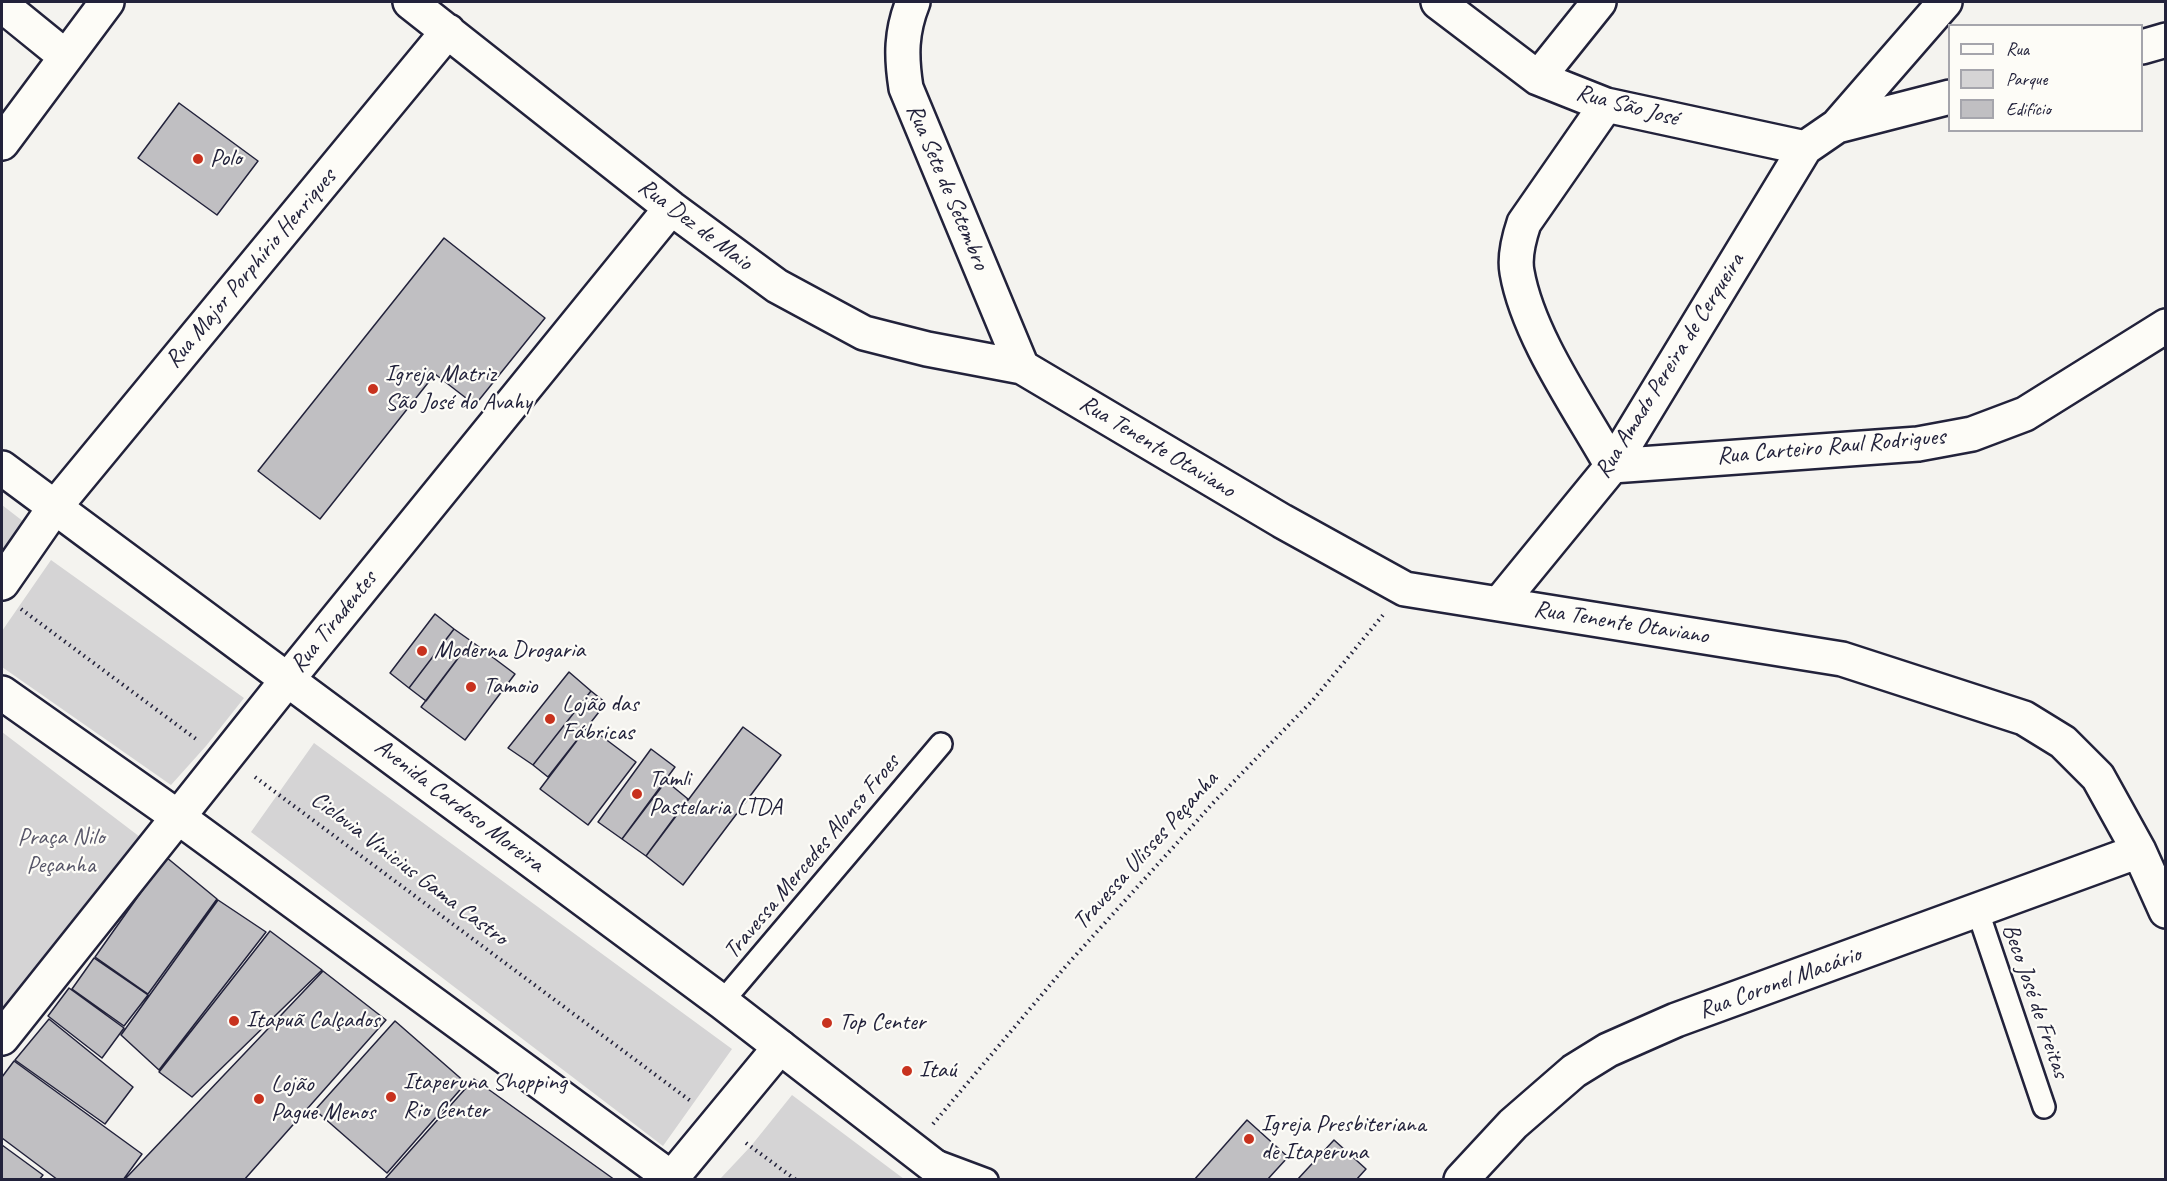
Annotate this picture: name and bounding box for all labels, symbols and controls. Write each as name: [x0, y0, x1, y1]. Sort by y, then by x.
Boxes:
legend: [1948, 24, 2143, 132]
text: Rua: [2006, 38, 2029, 60]
text: Parque: [2006, 68, 2047, 90]
street label: Rua São José: [1573, 79, 1681, 133]
text: Edifício: [2006, 98, 2051, 120]
street label: Rua Sete de Setembro: [899, 100, 995, 274]
place label: Polo: [210, 145, 241, 173]
marker: Polo: [191, 152, 205, 166]
street label: Rua Major Porphírio Henriques: [159, 164, 343, 374]
street label: Rua Dez de Maio: [632, 173, 758, 277]
street label: Rua Amado Pereira de Cerqueira: [1589, 248, 1751, 484]
place label: Igreja Matriz São José do Avahy: [385, 361, 532, 417]
marker: Igreja Matriz São José do Avahy: [366, 382, 380, 396]
street label: Rua Tenente Otaviano: [1074, 389, 1240, 505]
street label: Rua Carteiro Raul Rodrigues: [1716, 423, 1946, 471]
street label: Rua Tiradentes: [284, 565, 384, 679]
street label: Rua Tenente Otaviano: [1532, 595, 1710, 651]
place label: Moderna Drogaria: [434, 637, 585, 665]
marker: Moderna Drogaria: [415, 644, 429, 658]
place label: Tamoio: [483, 673, 537, 701]
marker: Tamoio: [464, 680, 478, 694]
place label: Lojão das Fábricas: [562, 691, 638, 747]
marker: Lojão das Fábricas: [543, 712, 557, 726]
street label: Avenida Cardoso Moreira: [369, 733, 549, 879]
street label: Travessa Mercedes Alonso Froes: [718, 749, 906, 965]
place label: Tamli Pastelaria LTDA: [649, 766, 782, 822]
street label: Travessa Ulisses Peçanha: [1067, 766, 1225, 936]
street label: Ciclovia Vinicius Gama Castro: [305, 786, 513, 952]
marker: Tamli Pastelaria LTDA: [630, 787, 644, 801]
park label: Praça Nilo Peçanha: [18, 824, 104, 880]
street label: Beco José de Freitas: [1995, 920, 2075, 1082]
street label: Rua Coronel Macário: [1695, 940, 1865, 1026]
place label: Itapuã Calçados: [246, 1007, 379, 1035]
place label: Top Center: [839, 1009, 925, 1037]
marker: Itapuã Calçados: [227, 1014, 241, 1028]
marker: Top Center: [820, 1016, 834, 1030]
place label: Itaú: [919, 1057, 956, 1085]
marker: Itaú: [900, 1064, 914, 1078]
place label: Itaperuna Shopping Rio Center: [403, 1069, 566, 1125]
place label: Lojão Pague Menos: [271, 1071, 375, 1127]
marker: Itaperuna Shopping Rio Center: [384, 1090, 398, 1104]
marker: Lojão Pague Menos: [252, 1092, 266, 1106]
place label: Igreja Presbiteriana de Itaperuna: [1261, 1111, 1425, 1167]
marker: Igreja Presbiteriana de Itaperuna: [1242, 1132, 1256, 1146]

